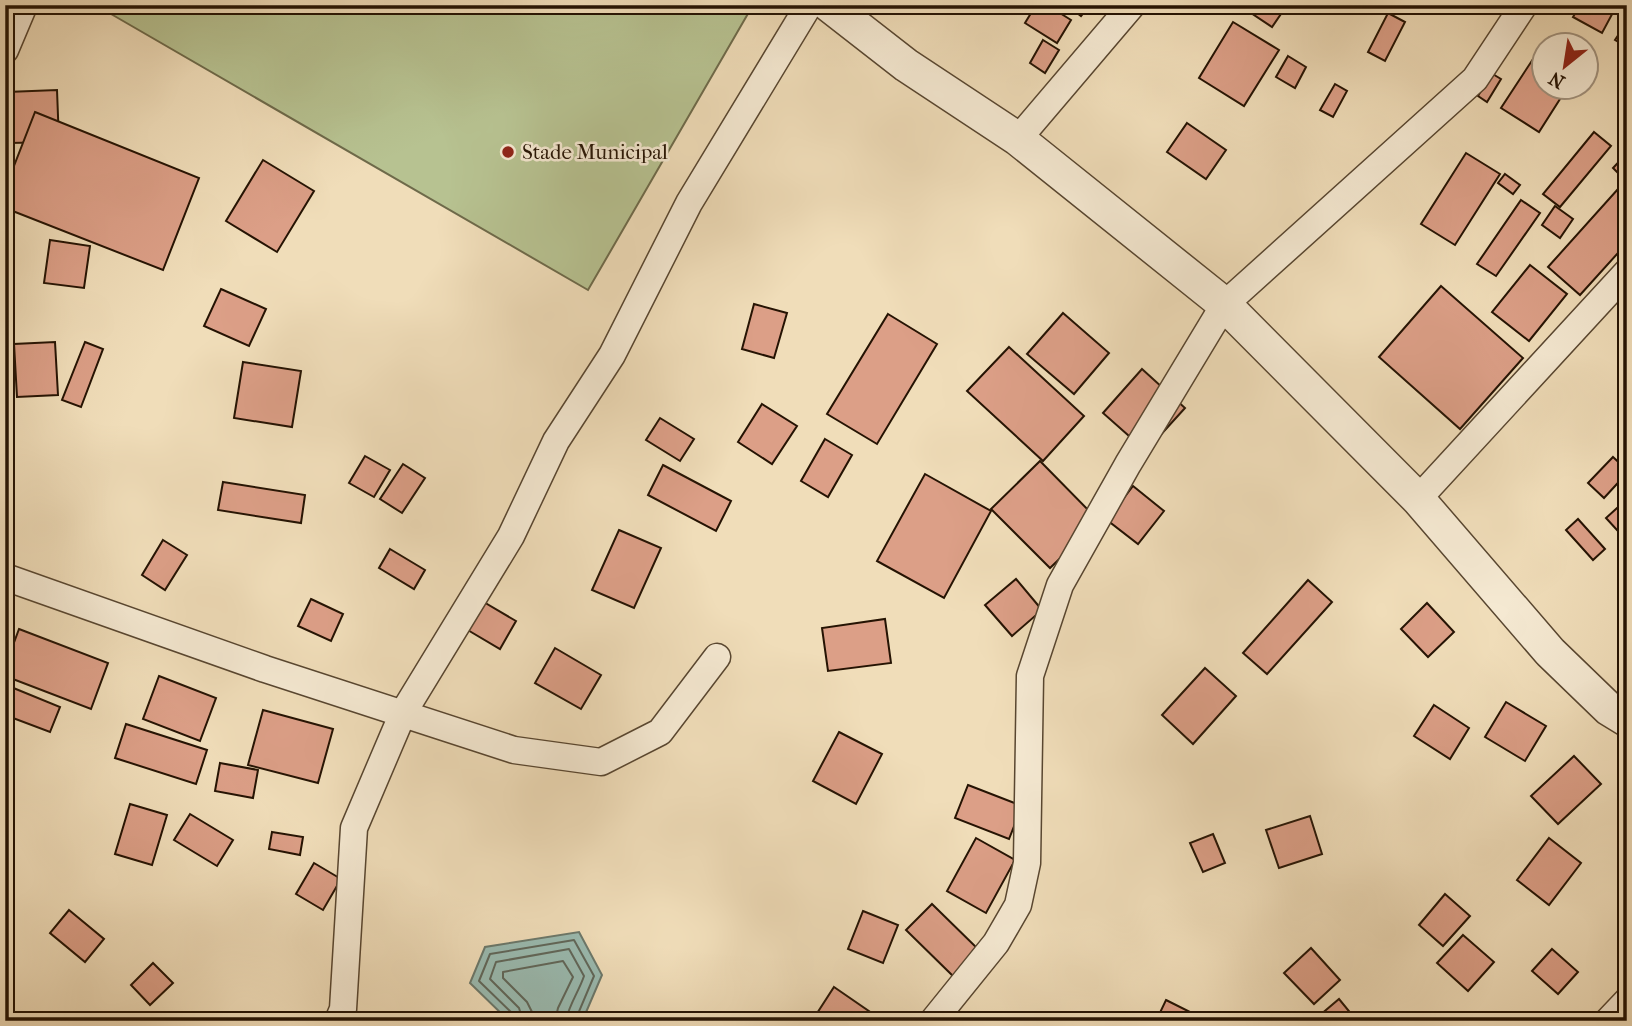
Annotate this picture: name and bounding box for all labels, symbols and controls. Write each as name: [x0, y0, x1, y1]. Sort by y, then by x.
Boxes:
north arrow: [1530, 32, 1600, 102]
text: N: [1545, 66, 1569, 93]
place label: Stade Municipal: [522, 140, 668, 164]
marker: Stade Municipal: [500, 144, 516, 160]

